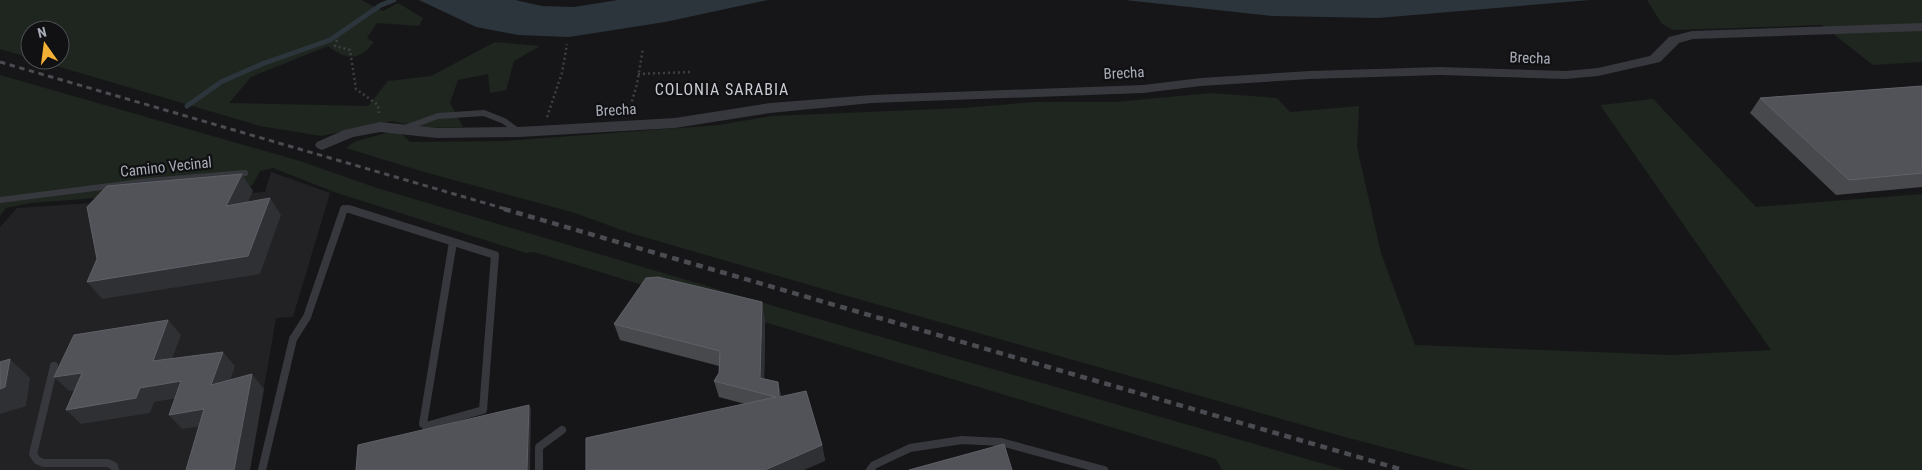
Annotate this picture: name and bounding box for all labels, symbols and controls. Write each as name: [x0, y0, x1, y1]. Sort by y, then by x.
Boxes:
north arrow: [20, 20, 70, 70]
text: N: [36, 24, 48, 41]
street label: Brecha: [1509, 48, 1551, 68]
street label: Brecha: [1103, 63, 1145, 83]
district label: COLONIA SARABIA: [655, 80, 789, 99]
street label: Brecha: [595, 100, 637, 120]
street label: Camino Vecinal: [119, 153, 213, 181]

